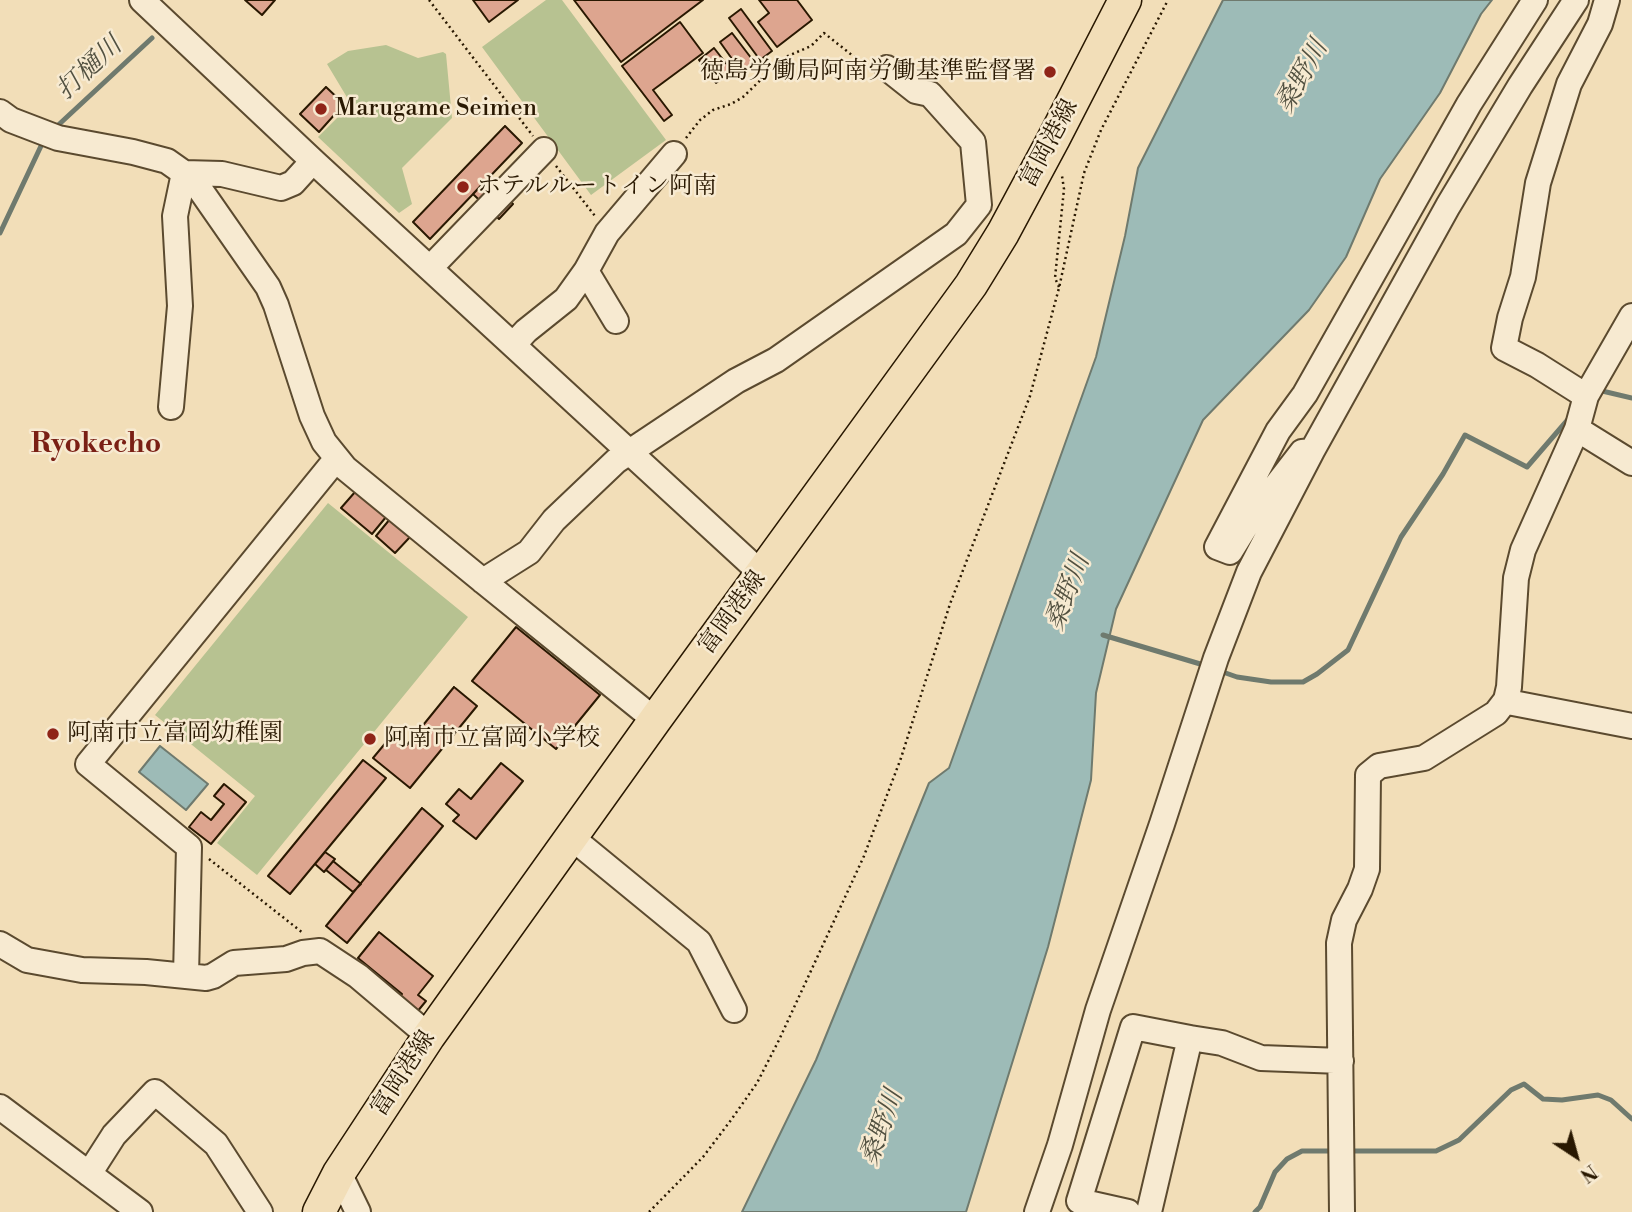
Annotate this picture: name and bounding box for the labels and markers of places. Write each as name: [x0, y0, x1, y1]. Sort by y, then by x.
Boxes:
place label: 徳島労働局阿南労働基準監督署: [700, 58, 1036, 86]
marker: 徳島労働局阿南労働基準監督署: [1042, 64, 1058, 80]
place label: Marugame Seimen: [335, 95, 537, 123]
marker: Marugame Seimen: [313, 101, 329, 117]
place label: ホテルルートイン阿南: [477, 173, 717, 201]
marker: ホテルルートイン阿南: [455, 179, 471, 195]
place label: 阿南市立富岡幼稚園: [67, 720, 283, 748]
place label: 阿南市立富岡小学校: [384, 725, 600, 753]
marker: 阿南市立富岡幼稚園: [45, 726, 61, 742]
marker: 阿南市立富岡小学校: [362, 731, 378, 747]

